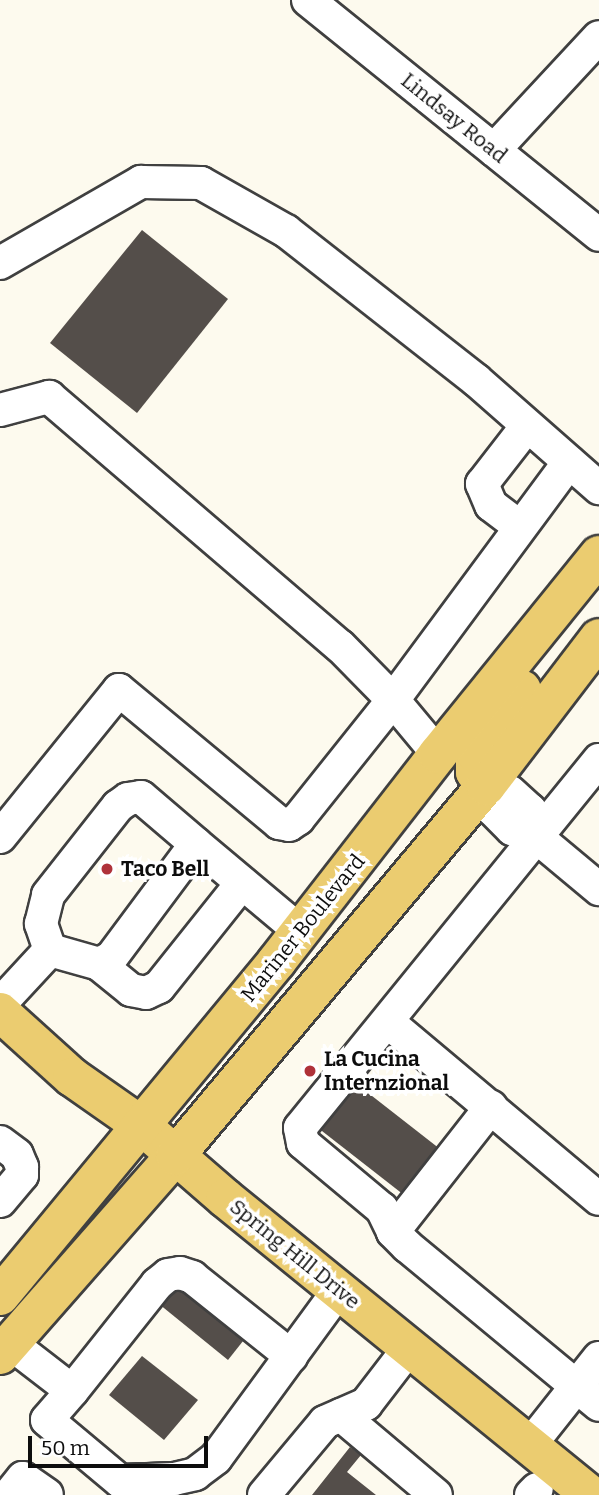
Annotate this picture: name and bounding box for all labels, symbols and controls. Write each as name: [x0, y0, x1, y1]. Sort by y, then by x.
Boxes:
street label: Lindsay Road: [396, 68, 512, 168]
street label: Mariner Boulevard: [236, 849, 370, 1007]
place label: Taco Bell: [121, 856, 209, 882]
marker: Taco Bell: [99, 861, 115, 877]
place label: La Cucina Internzional: [324, 1046, 449, 1096]
marker: La Cucina Internzional: [302, 1063, 318, 1079]
street label: Spring Hill Drive: [225, 1194, 365, 1314]
scale bar: [32, 1422, 212, 1466]
text: 50 m: [41, 1435, 90, 1461]

